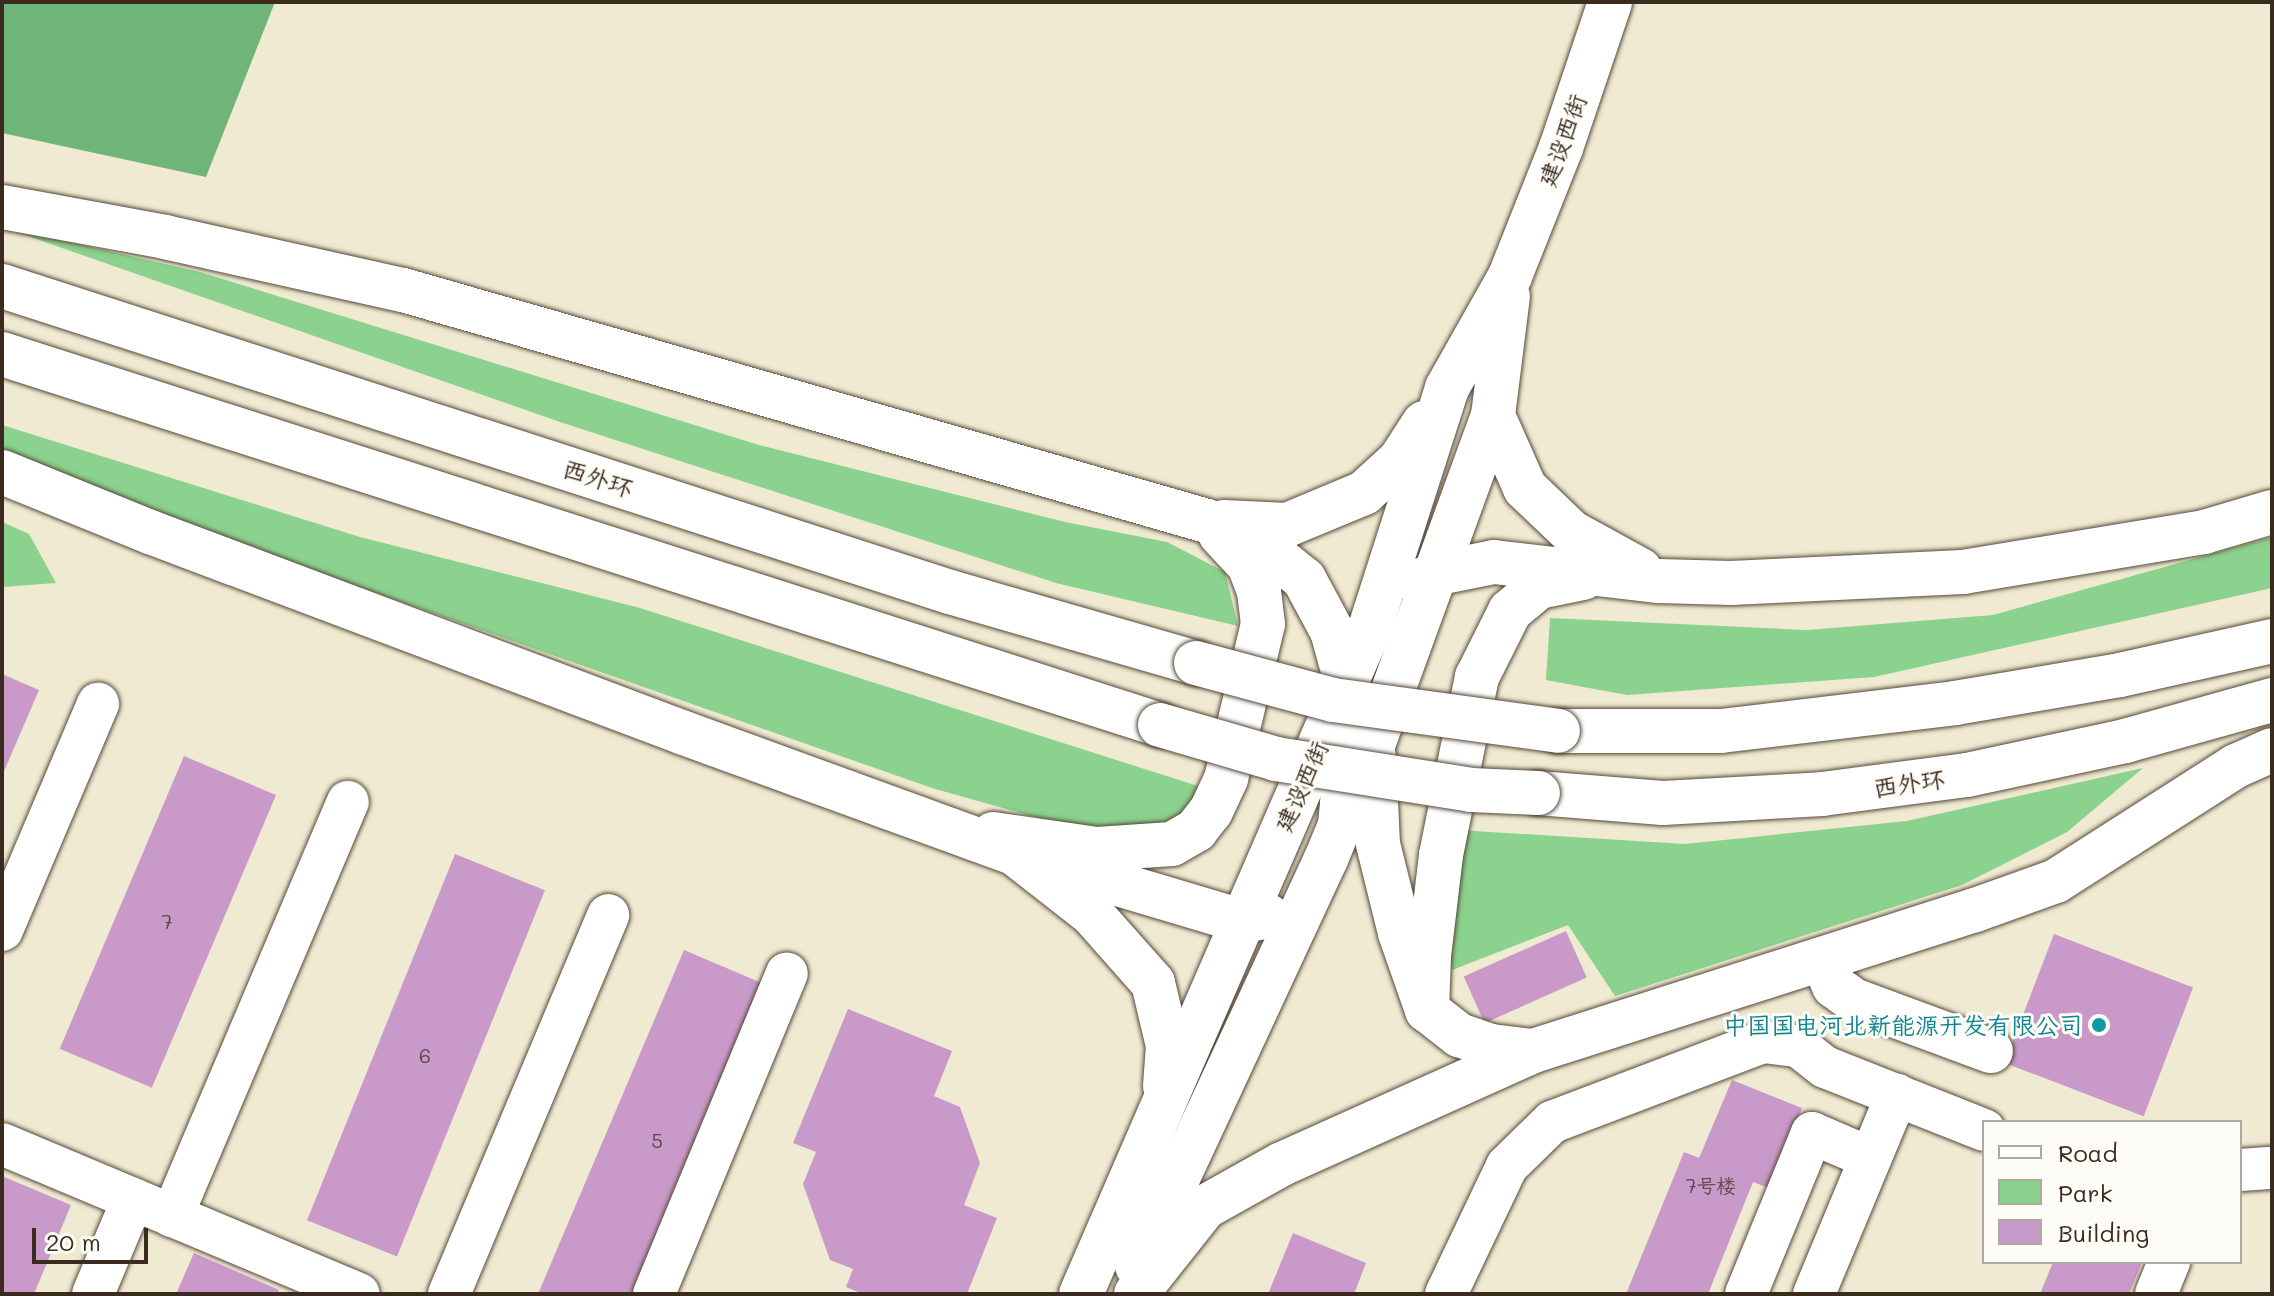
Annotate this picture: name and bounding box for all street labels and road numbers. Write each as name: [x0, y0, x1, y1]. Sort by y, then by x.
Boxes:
street label: 建设西街: [1532, 90, 1592, 190]
street label: 西外环: [559, 453, 637, 503]
street label: 建设西街: [1268, 736, 1334, 836]
street label: 西外环: [1871, 764, 1947, 802]

